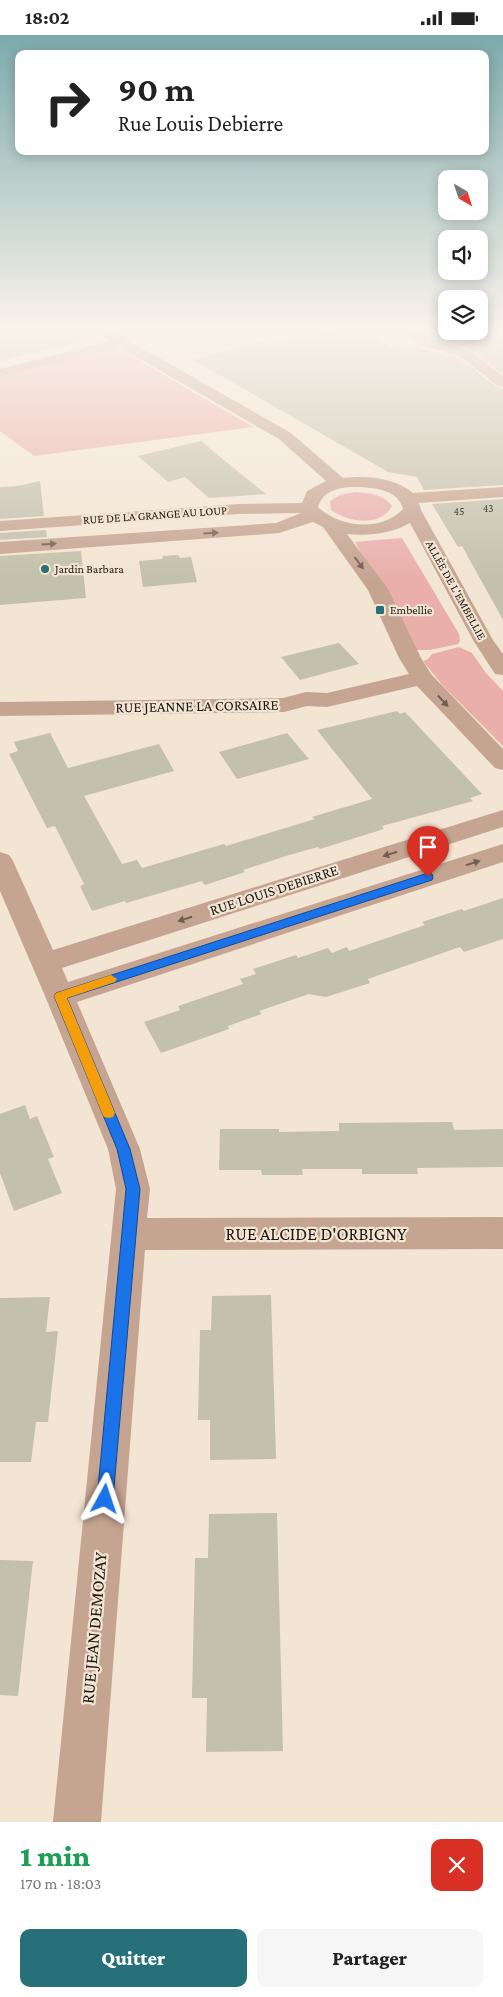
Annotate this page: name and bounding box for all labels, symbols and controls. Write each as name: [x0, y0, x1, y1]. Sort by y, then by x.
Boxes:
text: 18:02: [25, 7, 70, 28]
icon: right: [35, 70, 100, 135]
text: 90 m: [118, 70, 195, 109]
text: Rue Louis Debierre: [118, 111, 283, 136]
north arrow: [438, 170, 488, 220]
map controls: [438, 170, 488, 340]
button: sound: [438, 230, 488, 280]
button: layers: [438, 290, 488, 340]
house number: 43: [483, 502, 493, 514]
street label: RUE DE LA GRANGE AU LOUP: [83, 503, 227, 527]
house number: 45: [454, 505, 464, 517]
one-way arrow: [203, 528, 219, 536]
street label: ALLÉE DE L'EMBELLIE: [423, 538, 489, 642]
one-way arrow: [41, 540, 57, 548]
one-way arrow: [353, 557, 363, 570]
place label: Jardin Barbara: [54, 562, 124, 576]
marker: Jardin Barbara: [39, 563, 51, 575]
place label: Embellie: [390, 603, 432, 617]
marker: Embellie: [374, 604, 386, 616]
one-way arrow: [437, 695, 449, 707]
street label: RUE JEANNE LA CORSAIRE: [115, 697, 279, 716]
pin: [407, 826, 449, 877]
icon: arrive: [414, 833, 442, 861]
one-way arrow: [382, 850, 397, 858]
one-way arrow: [465, 858, 480, 866]
street label: RUE LOUIS DEBIERRE: [208, 862, 340, 918]
one-way arrow: [177, 915, 192, 923]
street label: RUE ALCIDE D'ORBIGNY: [226, 1224, 407, 1244]
position arrow: [78, 1472, 130, 1524]
street label: RUE JEAN DEMOZAY: [77, 1551, 111, 1705]
text: 1 min: [20, 1839, 90, 1872]
button: close: [431, 1839, 483, 1891]
text: 170 m · 18:03: [20, 1875, 101, 1892]
button: Quitter: [20, 1929, 247, 1987]
button: Partager: [257, 1929, 483, 1987]

